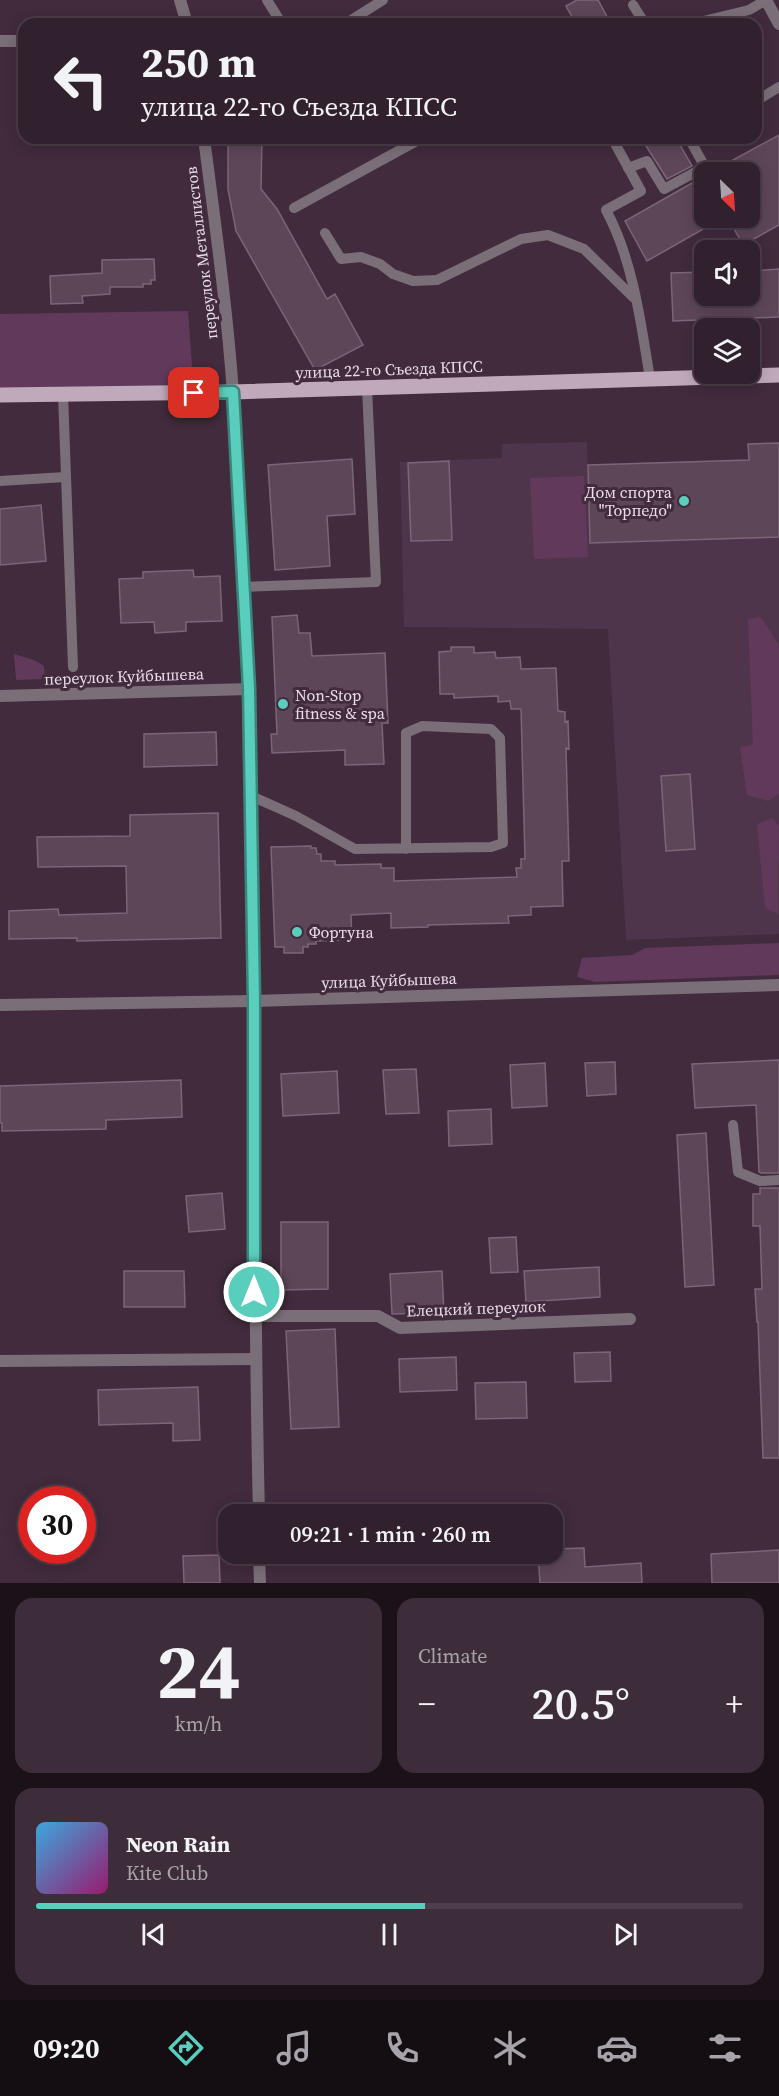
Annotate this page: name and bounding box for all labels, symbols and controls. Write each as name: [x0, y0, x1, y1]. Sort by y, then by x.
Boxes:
text: 250 m: [141, 33, 256, 91]
icon: left: [42, 42, 120, 120]
text: улица 22-го Съезда КПСС: [141, 88, 457, 125]
north arrow: [694, 162, 760, 228]
map controls: [694, 162, 760, 384]
street label: переулок Металлистов: [180, 165, 222, 341]
button: sound: [694, 240, 760, 306]
button: layers: [694, 318, 760, 384]
street label: улица 22-го Съезда КПСС: [295, 355, 483, 383]
pin: [168, 367, 219, 418]
icon: arrive: [177, 376, 210, 409]
place label: Дом спорта "Торпедо": [585, 481, 673, 521]
marker: Дом спорта "Торпедо": [677, 494, 691, 508]
street label: переулок Куйбышева: [44, 662, 205, 690]
place label: Non-Stop fitness & spa: [295, 684, 386, 724]
marker: Non-Stop fitness & spa: [276, 697, 290, 711]
place label: Фортуна: [309, 921, 374, 943]
marker: Фортуна: [290, 925, 304, 939]
street label: улица Куйбышева: [321, 967, 458, 993]
position arrow: [222, 1260, 286, 1324]
street label: Елецкий переулок: [406, 1295, 546, 1321]
speed limit sign: 30: [18, 1486, 96, 1564]
text: 09:21 · 1 min · 260 m: [290, 1519, 491, 1549]
text: 24: [156, 1617, 241, 1724]
text: Climate: [418, 1642, 487, 1670]
text: 20.5°: [531, 1672, 630, 1734]
text: −: [418, 1681, 436, 1726]
text: +: [726, 1681, 743, 1726]
text: km/h: [175, 1710, 222, 1738]
text: Neon Rain: [126, 1829, 230, 1859]
text: Kite Club: [126, 1859, 208, 1887]
icon: previous: [137, 1918, 170, 1951]
icon: pause: [373, 1918, 406, 1951]
icon: next: [609, 1918, 642, 1951]
icon: directions: [165, 2027, 207, 2069]
icon: music: [273, 2027, 315, 2069]
icon: phone: [381, 2027, 423, 2069]
icon: climate: [489, 2027, 531, 2069]
icon: car: [596, 2027, 638, 2069]
icon: filters: [704, 2027, 746, 2069]
text: 09:20: [33, 2030, 100, 2067]

